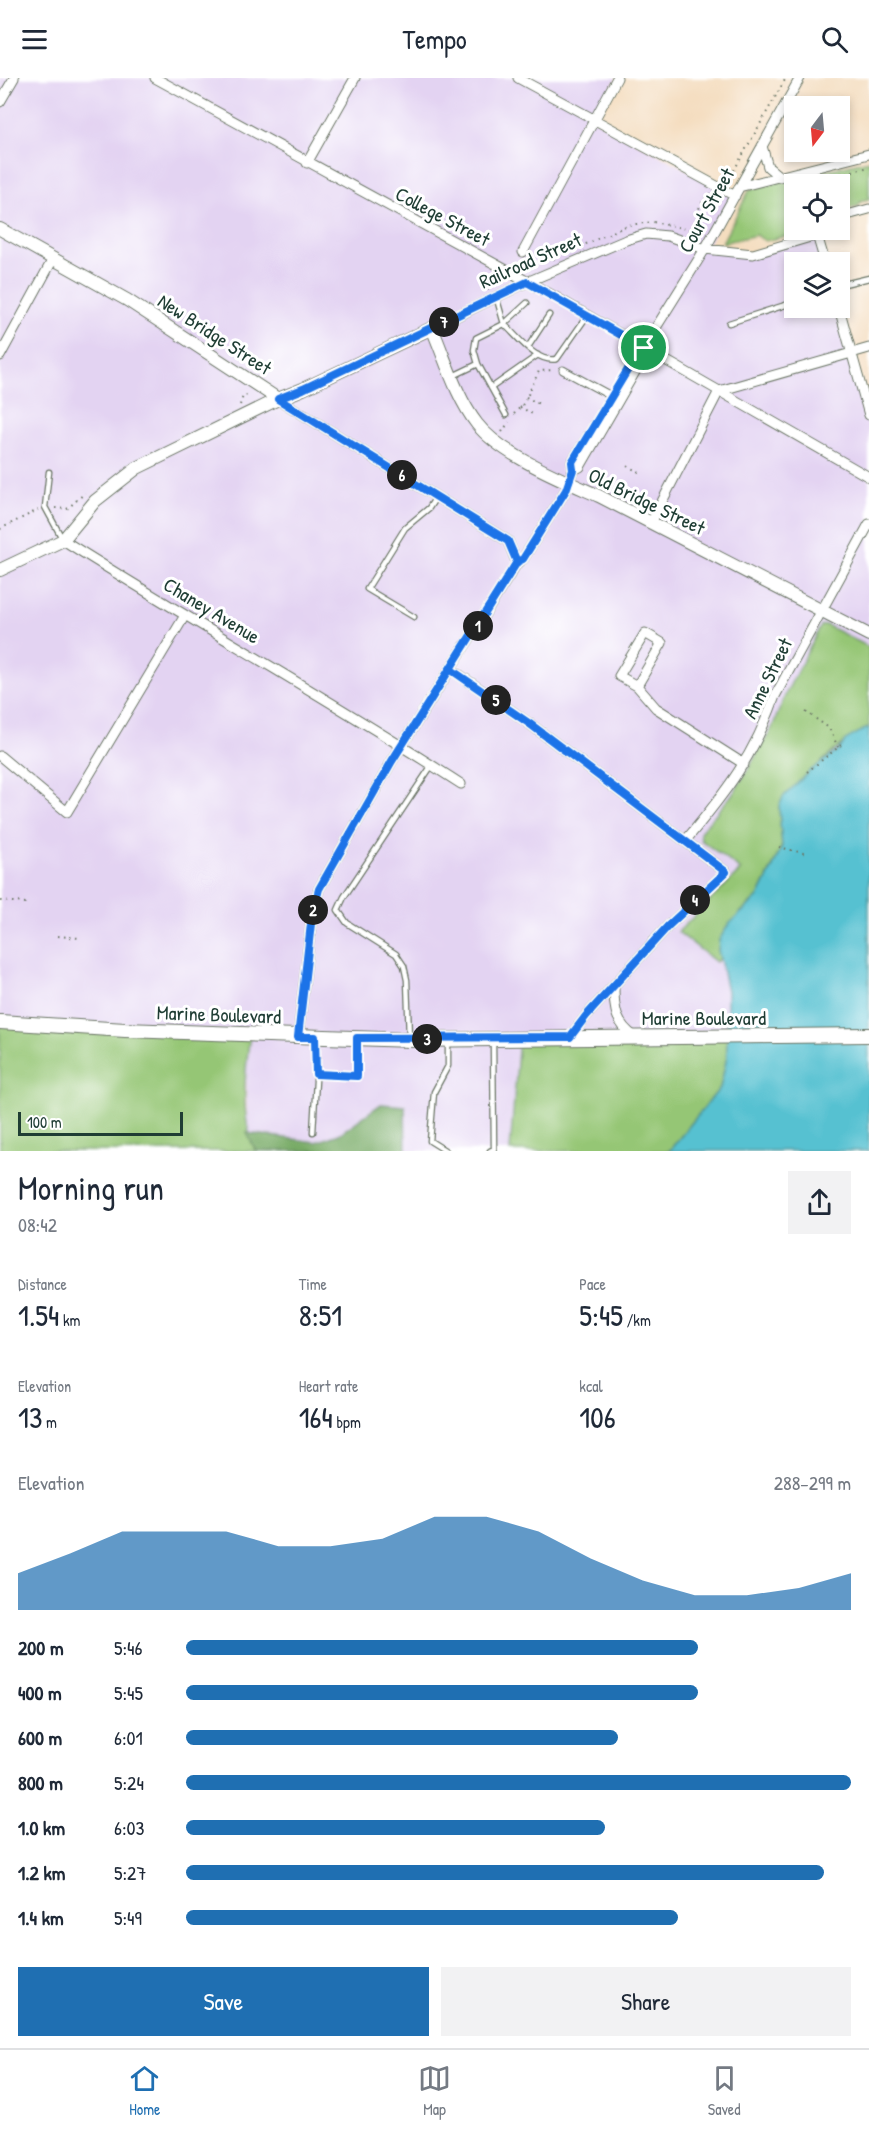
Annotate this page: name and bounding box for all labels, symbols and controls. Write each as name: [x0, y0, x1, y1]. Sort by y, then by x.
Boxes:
text: Tempo: [402, 21, 467, 57]
icon: menu: [18, 23, 51, 56]
icon: search: [818, 23, 851, 56]
north arrow: [784, 96, 850, 162]
map controls: [784, 96, 850, 318]
street label: Court Street: [672, 162, 741, 257]
button: locate: [784, 174, 850, 240]
street label: College Street: [391, 180, 496, 253]
street label: Railroad Street: [475, 225, 586, 295]
button: layers: [784, 252, 850, 318]
street label: New Bridge Street: [153, 287, 278, 381]
pin: 7: [429, 307, 459, 337]
text: 7: [440, 311, 448, 333]
pin: [618, 322, 669, 373]
icon: arrive: [627, 331, 660, 364]
pin: 6: [387, 460, 417, 490]
street label: Old Bridge Street: [584, 461, 711, 541]
text: 6: [399, 464, 405, 486]
street label: Chaney Avenue: [159, 571, 265, 649]
pin: 1: [463, 611, 493, 641]
text: 1: [475, 615, 481, 637]
street label: Anne Street: [736, 632, 799, 723]
pin: 5: [481, 685, 511, 715]
text: 5: [493, 689, 499, 711]
pin: 4: [680, 885, 710, 915]
text: 4: [692, 889, 698, 911]
pin: 2: [298, 895, 328, 925]
text: 2: [309, 899, 317, 921]
street label: Marine Boulevard: [156, 998, 282, 1030]
street label: Marine Boulevard: [642, 1004, 766, 1031]
pin: 3: [412, 1024, 442, 1054]
text: 3: [423, 1028, 431, 1050]
scale bar: [18, 1109, 183, 1136]
text: 100 m: [27, 1111, 62, 1133]
text: Morning run: [18, 1166, 164, 1210]
button: share: [788, 1171, 851, 1234]
text: 08:42: [18, 1211, 57, 1238]
text: Distance: [18, 1273, 67, 1295]
text: Time: [299, 1273, 327, 1295]
text: Pace: [579, 1273, 606, 1295]
text: 1.54: [18, 1295, 59, 1335]
text: 8:51: [299, 1295, 342, 1335]
text: 5:45: [579, 1295, 623, 1335]
text: km: [59, 1309, 80, 1331]
text: /km: [623, 1309, 651, 1331]
text: Elevation: [18, 1375, 71, 1397]
text: Heart rate: [299, 1375, 358, 1397]
text: kcal: [579, 1375, 603, 1397]
text: 13: [18, 1397, 42, 1437]
text: 164: [299, 1397, 333, 1437]
text: 106: [579, 1397, 616, 1437]
text: m: [42, 1411, 57, 1433]
text: bpm: [333, 1411, 361, 1433]
text: Elevation: [18, 1469, 84, 1496]
text: 288–299 m: [774, 1469, 851, 1496]
text: 200 m: [18, 1634, 63, 1661]
text: 5:46: [114, 1634, 143, 1661]
text: 400 m: [18, 1679, 62, 1706]
text: 5:45: [114, 1679, 143, 1706]
text: 600 m: [18, 1724, 62, 1751]
text: 6:01: [114, 1724, 143, 1751]
text: 800 m: [18, 1769, 63, 1796]
text: 5:24: [114, 1769, 144, 1796]
text: 1.0 km: [18, 1814, 65, 1841]
text: 6:03: [114, 1814, 145, 1841]
text: 1.2 km: [18, 1859, 65, 1886]
text: 5:27: [114, 1859, 146, 1886]
text: 1.4 km: [18, 1904, 64, 1931]
text: 5:49: [114, 1904, 142, 1931]
button: Save: [18, 1967, 429, 2036]
button: Share: [441, 1967, 851, 2036]
tab: Home: [128, 2062, 161, 2120]
tab: Map: [418, 2062, 451, 2120]
tab: Saved: [708, 2062, 741, 2120]

